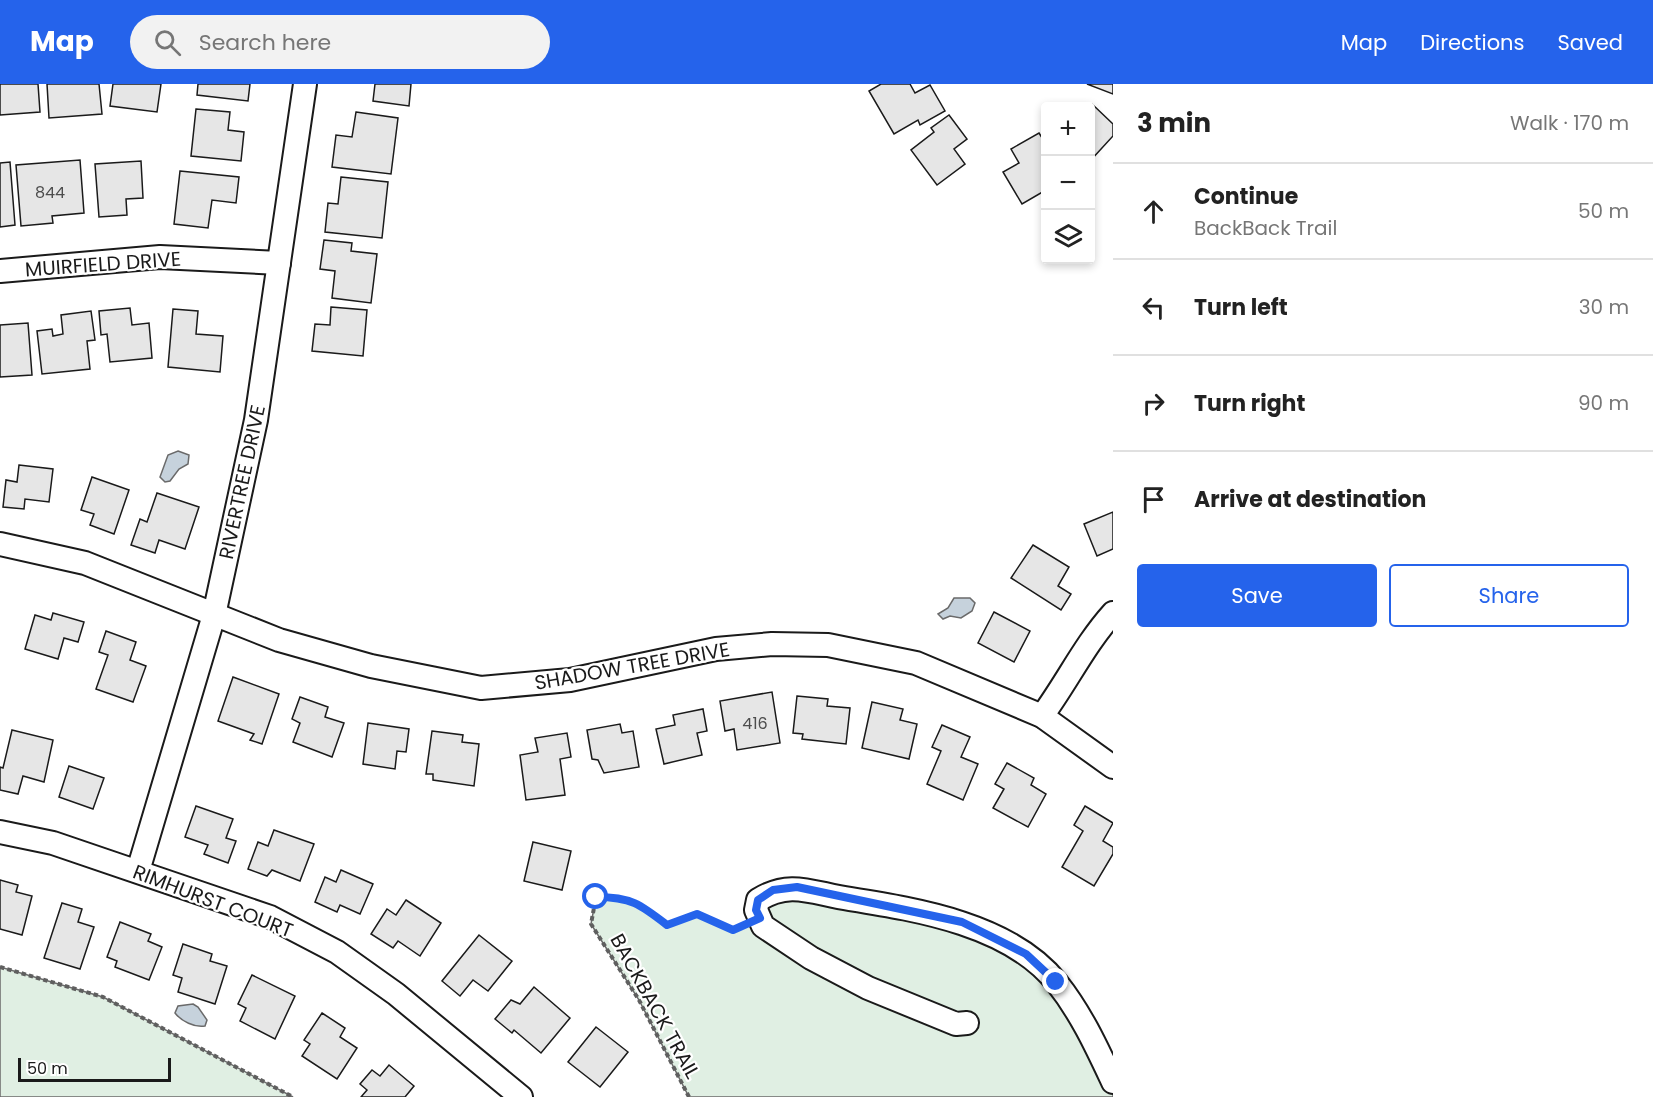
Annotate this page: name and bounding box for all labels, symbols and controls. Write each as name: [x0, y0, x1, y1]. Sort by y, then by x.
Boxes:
search box: [130, 15, 550, 69]
text: Map: [30, 22, 94, 61]
icon: search: [151, 26, 184, 59]
text: Search here: [199, 27, 331, 58]
text: Map: [1341, 28, 1387, 57]
text: Directions: [1420, 28, 1524, 57]
text: Saved: [1557, 28, 1623, 57]
map controls: [1041, 102, 1095, 264]
button: +: [1041, 102, 1095, 156]
text: 3 min: [1137, 105, 1211, 141]
text: Walk · 170 m: [1510, 109, 1629, 137]
button: −: [1041, 156, 1095, 210]
house number: 844: [35, 181, 65, 204]
text: Continue: [1194, 181, 1298, 212]
icon: ahead: [1137, 195, 1170, 228]
text: 50 m: [1578, 197, 1629, 225]
button: layers: [1041, 210, 1095, 264]
text: BackBack Trail: [1194, 214, 1337, 242]
street label: MUIRFIELD DRIVE: [24, 245, 182, 283]
icon: left: [1137, 291, 1170, 324]
text: Turn left: [1194, 292, 1288, 323]
text: 30 m: [1579, 293, 1629, 321]
icon: right: [1137, 387, 1170, 420]
text: Turn right: [1194, 388, 1305, 419]
text: 90 m: [1578, 389, 1629, 417]
street label: RIVERTREE DRIVE: [212, 402, 272, 562]
icon: arrive: [1137, 483, 1170, 516]
text: Arrive at destination: [1194, 484, 1426, 515]
button: Save: [1137, 564, 1377, 627]
button: Share: [1389, 564, 1629, 627]
street label: SHADOW TREE DRIVE: [532, 635, 732, 697]
house number: 416: [742, 712, 768, 735]
street label: RIMHURST COURT: [129, 858, 297, 944]
route start: [582, 883, 608, 909]
street label: BACKBACK TRAIL: [604, 929, 707, 1084]
route end: [1042, 968, 1068, 994]
scale bar: [18, 1055, 171, 1082]
text: 50 m: [27, 1057, 68, 1080]

